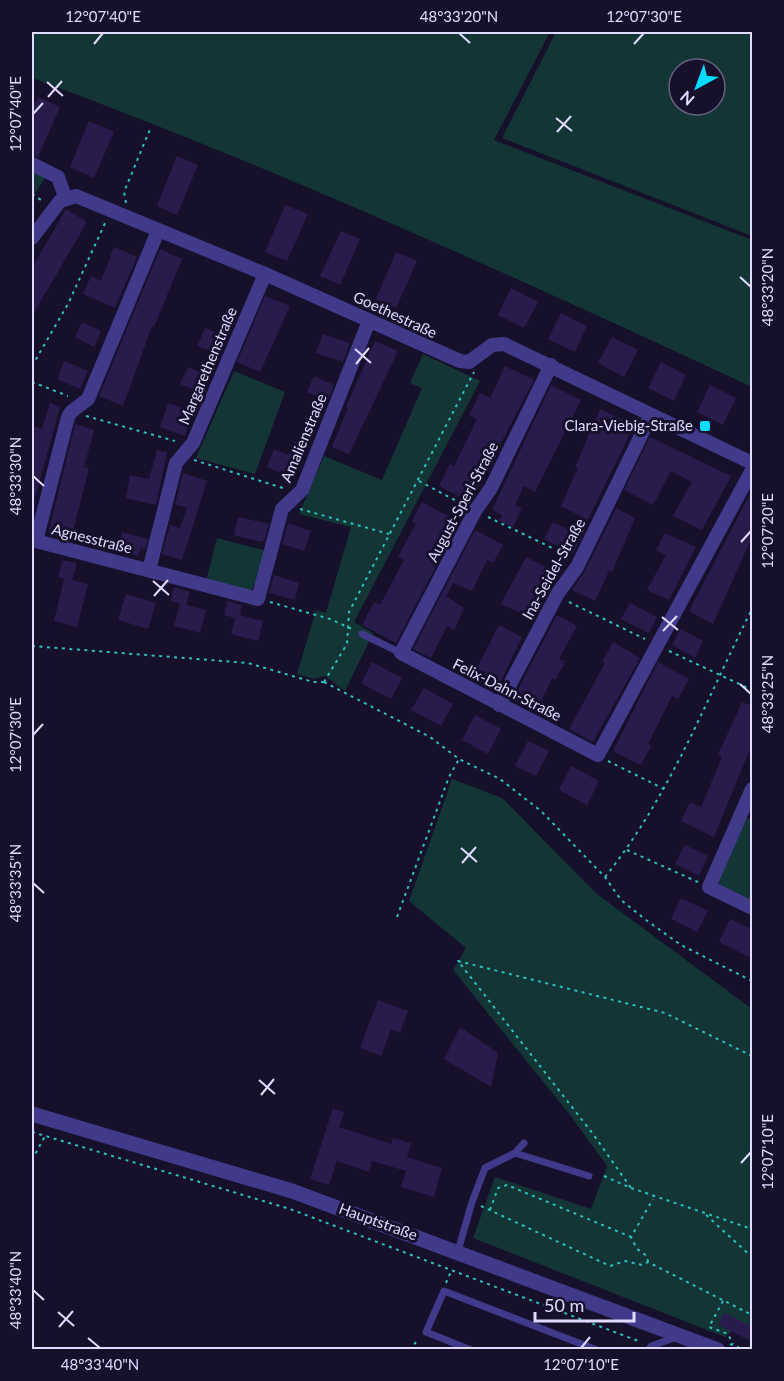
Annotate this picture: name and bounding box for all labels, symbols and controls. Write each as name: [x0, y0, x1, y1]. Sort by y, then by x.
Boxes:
text: 12°07'40"E: [65, 7, 141, 25]
text: 48°33'20"N: [420, 7, 498, 25]
text: 12°07'30"E: [606, 7, 682, 25]
north arrow: [667, 57, 727, 117]
text: 12°07'40"E: [6, 76, 24, 152]
text: N: [676, 87, 698, 110]
text: 48°33'20"N: [758, 248, 776, 326]
street label: Goethestraße: [351, 287, 440, 341]
street label: Margarethenstraße: [174, 304, 240, 427]
street label: Amalienstraße: [276, 390, 330, 485]
place label: Clara-Viebig-Straße: [564, 416, 693, 434]
marker: Clara-Viebig-Straße: [698, 419, 712, 433]
text: 48°33'30"N: [6, 437, 24, 515]
street label: August-Sperl-Straße: [423, 438, 501, 565]
text: 12°07'20"E: [758, 493, 776, 569]
street label: Ina-Seidel-Straße: [518, 515, 588, 622]
street label: Agnesstraße: [50, 519, 134, 557]
street label: Felix-Dahn-Straße: [450, 654, 565, 724]
text: 48°33'25"N: [758, 655, 776, 733]
text: 12°07'30"E: [6, 697, 24, 773]
text: 48°33'35"N: [6, 844, 24, 922]
text: 12°07'10"E: [758, 1114, 776, 1190]
street label: Hauptstraße: [337, 1199, 420, 1244]
text: 48°33'40"N: [6, 1251, 24, 1329]
scale bar: [535, 1285, 634, 1323]
text: 50 m: [544, 1294, 584, 1316]
text: 48°33'40"N: [61, 1355, 139, 1373]
text: 12°07'10"E: [543, 1355, 619, 1373]

